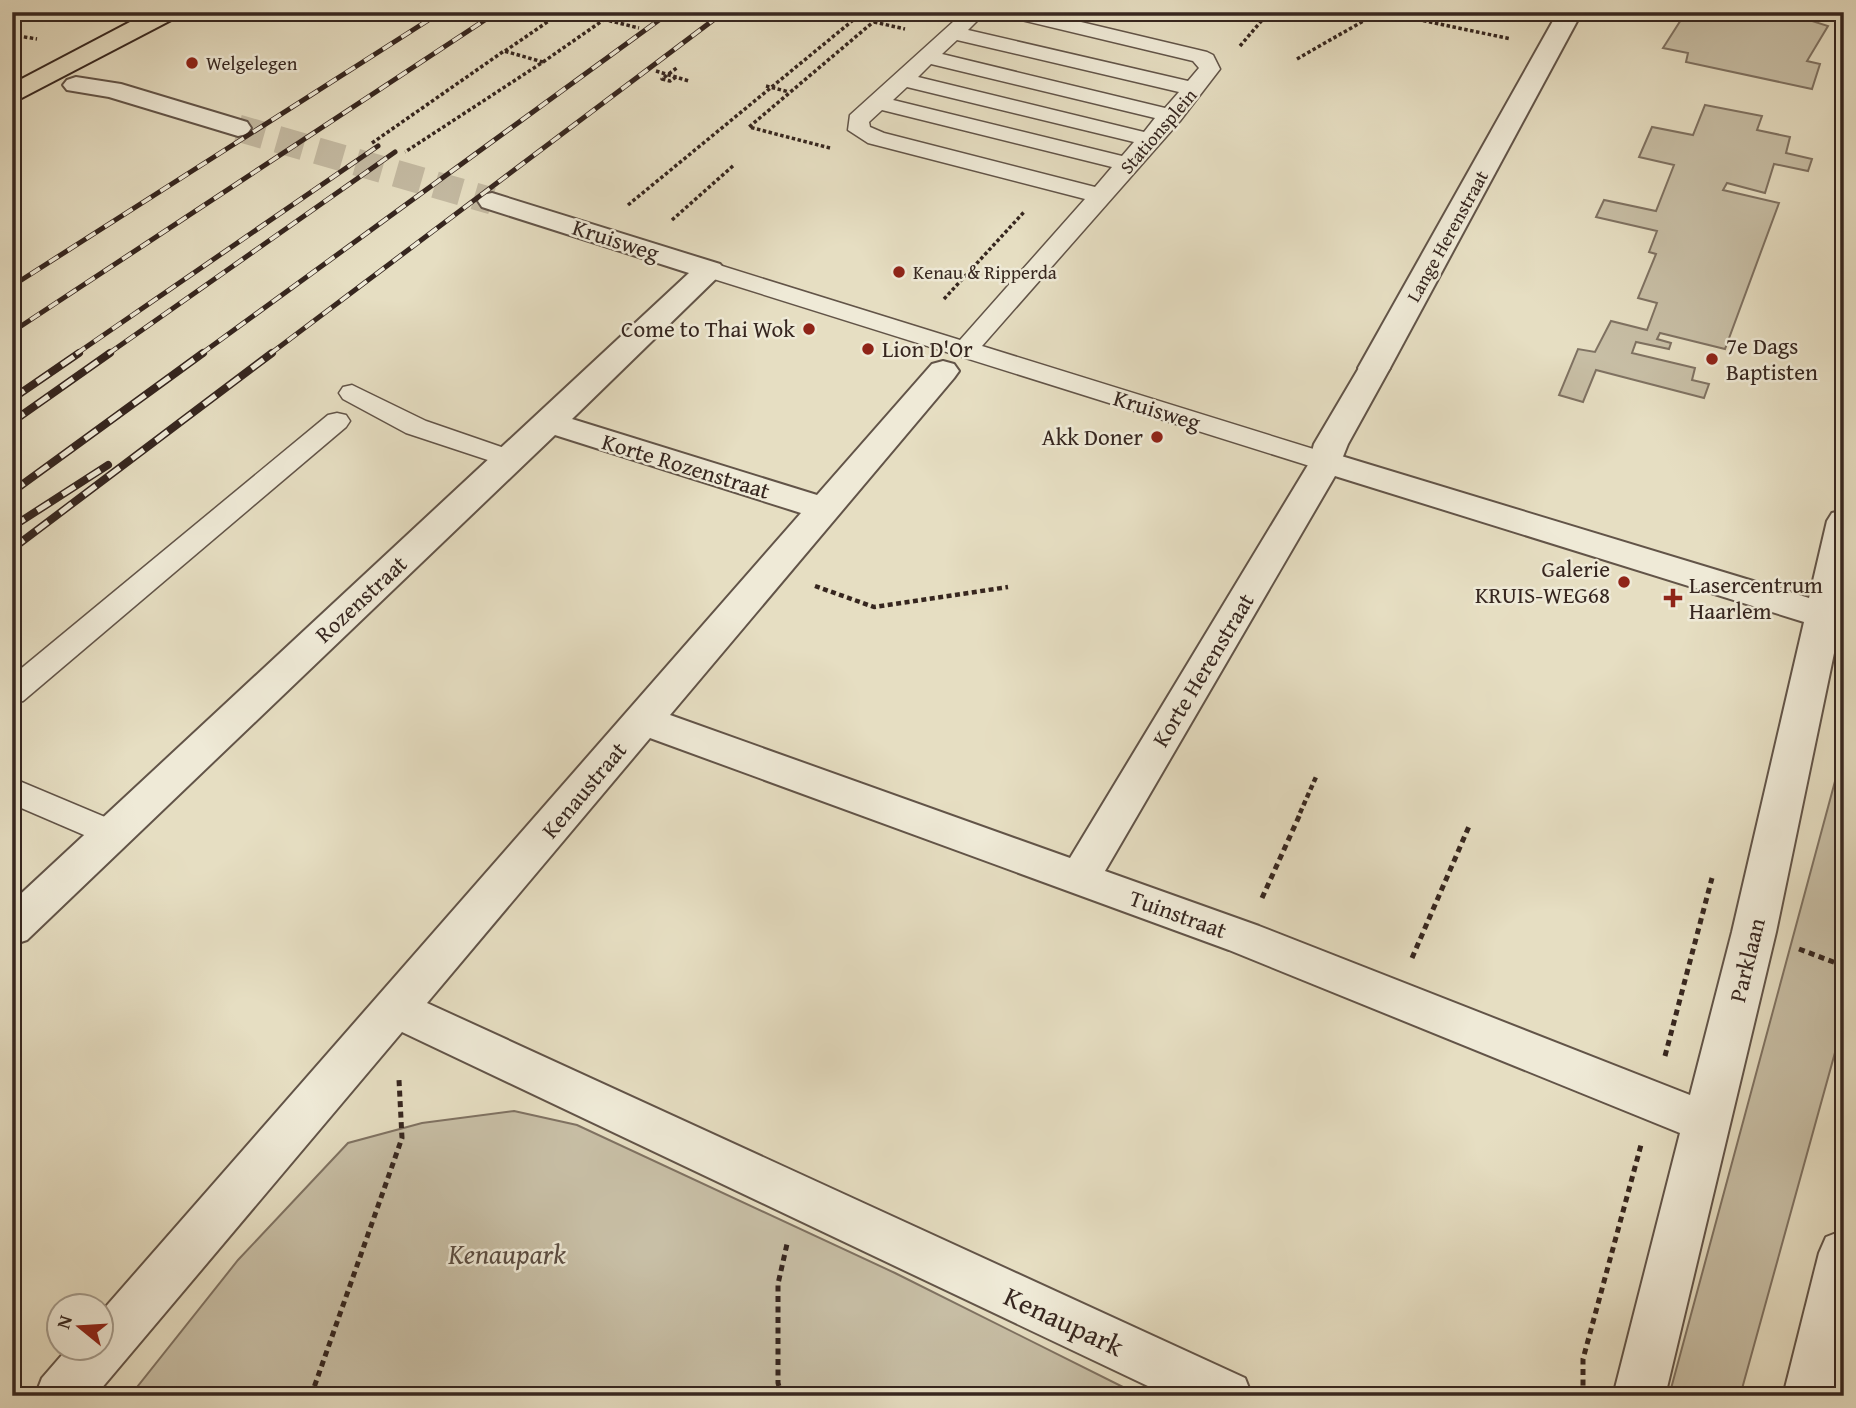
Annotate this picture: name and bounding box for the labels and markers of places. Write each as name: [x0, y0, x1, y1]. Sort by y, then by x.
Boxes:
place label: Welgelegen: [206, 49, 298, 77]
marker: Welgelegen: [184, 55, 200, 71]
place label: Kenau & Ripperda: [913, 258, 1057, 286]
marker: Kenau & Ripperda: [891, 264, 907, 280]
place label: Come to Thai Wok: [621, 312, 795, 345]
marker: Come to Thai Wok: [801, 321, 817, 337]
place label: 7e Dags Baptisten: [1726, 329, 1818, 388]
place label: Lion D'Or: [882, 332, 973, 365]
marker: Lion D'Or: [860, 341, 876, 357]
marker: 7e Dags Baptisten: [1704, 351, 1720, 367]
place label: Akk Doner: [1042, 420, 1144, 453]
marker: Akk Doner: [1149, 429, 1165, 445]
place label: Galerie KRUIS-WEG68: [1475, 552, 1610, 611]
place label: Lasercentrum Haarlem: [1689, 568, 1823, 627]
marker: Galerie KRUIS-WEG68: [1616, 574, 1632, 590]
marker: Lasercentrum Haarlem: [1663, 588, 1683, 608]

